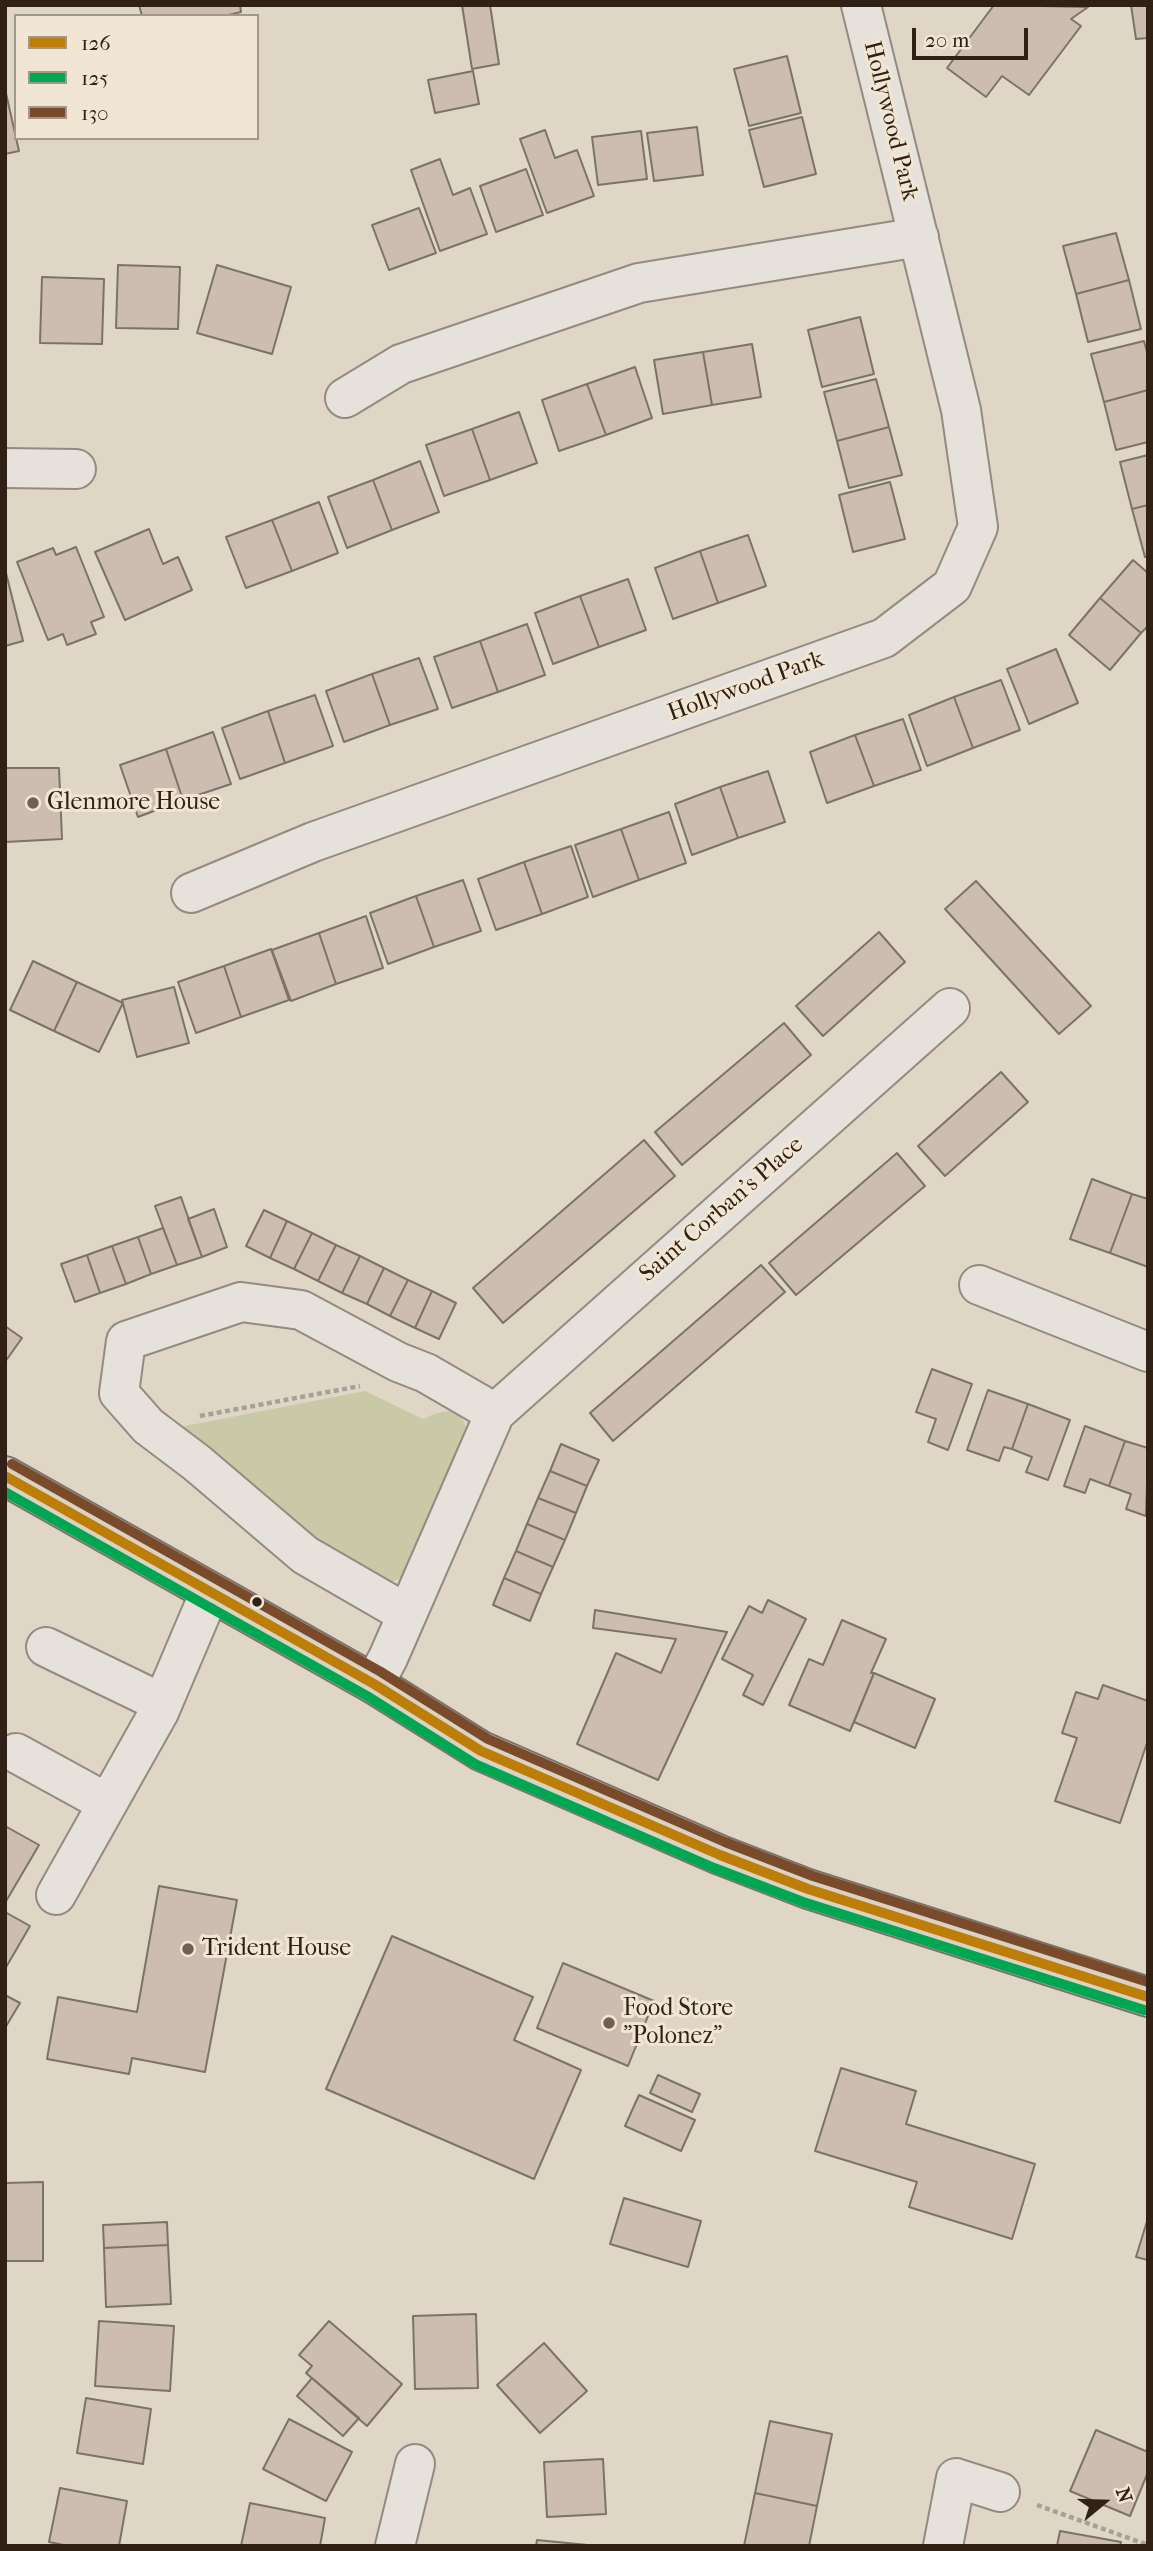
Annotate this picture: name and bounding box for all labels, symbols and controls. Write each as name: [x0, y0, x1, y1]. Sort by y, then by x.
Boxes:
legend: [14, 14, 259, 140]
scale bar: [915, 14, 1030, 58]
text: 20 m: [925, 28, 969, 52]
text: 126: [81, 31, 111, 55]
street label: Hollywood Park: [856, 38, 924, 204]
text: 125: [81, 66, 108, 90]
text: 130: [81, 101, 109, 125]
street label: Hollywood Park: [664, 645, 828, 729]
place label: Glenmore House: [47, 789, 220, 817]
marker: Glenmore House: [25, 795, 41, 811]
street label: Saint Corban's Place: [634, 1131, 810, 1289]
unlabelled marker: [250, 1595, 264, 1609]
place label: Trident House: [202, 1935, 351, 1963]
marker: Trident House: [180, 1941, 196, 1957]
place label: Food Store "Polonez": [623, 1995, 733, 2051]
marker: Food Store "Polonez": [601, 2015, 617, 2031]
north arrow: [1069, 2467, 1139, 2537]
text: N: [1111, 2485, 1137, 2506]

